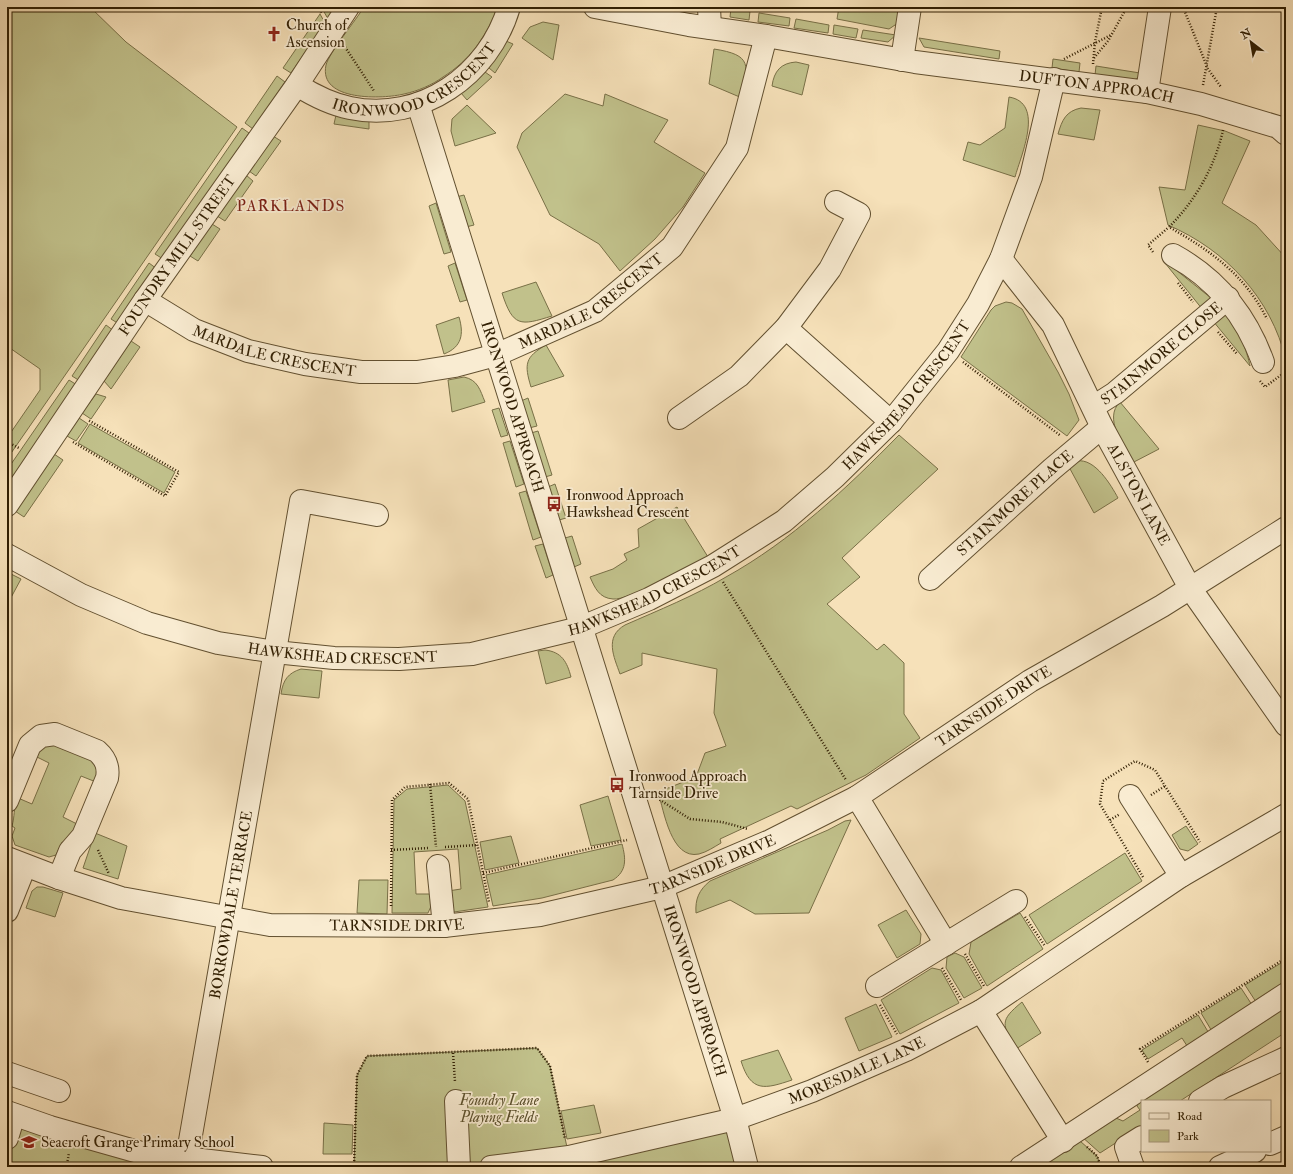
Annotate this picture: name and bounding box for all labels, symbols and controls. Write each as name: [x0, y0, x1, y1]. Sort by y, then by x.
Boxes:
place label: Church of Ascension: [285, 16, 349, 52]
north arrow: [1231, 22, 1271, 62]
church icon: Church of Ascension: [265, 25, 283, 43]
text: N: [1238, 25, 1255, 42]
street label: IRONWOOD CRESCENT: [329, 39, 501, 121]
street label: DUFTON APPROACH: [1018, 67, 1176, 108]
street label: FOUNDRY MILL STREET: [115, 172, 240, 340]
district label: PARKLANDS: [237, 196, 346, 216]
street label: MARDALE CRESCENT: [516, 249, 667, 354]
street label: STAINMORE CLOSE: [1097, 298, 1227, 410]
street label: HAWKSHEAD CRESCENT: [838, 317, 975, 475]
street label: IRONWOOD APPROACH: [476, 319, 548, 495]
street label: MARDALE CRESCENT: [190, 321, 357, 381]
street label: ALSTON LANE: [1102, 439, 1174, 549]
street label: STAINMORE PLACE: [953, 446, 1078, 560]
place label: Ironwood Approach Hawkshead Crescent: [566, 486, 689, 522]
bus stop icon: Ironwood Approach Hawkshead Crescent: [545, 495, 563, 513]
street label: HAWKSHEAD CRESCENT: [566, 542, 745, 641]
street label: HAWKSHEAD CRESCENT: [246, 639, 438, 669]
street label: TARNSIDE DRIVE: [932, 662, 1055, 752]
place label: Ironwood Approach Tarnside Drive: [629, 767, 747, 803]
bus stop icon: Ironwood Approach Tarnside Drive: [608, 776, 626, 794]
street label: BORROWDALE TERRACE: [206, 809, 257, 1001]
street label: TARNSIDE DRIVE: [648, 831, 779, 900]
street label: IRONWOOD APPROACH: [659, 903, 730, 1079]
street label: TARNSIDE DRIVE: [329, 915, 465, 936]
street label: MORESDALE LANE: [786, 1033, 929, 1109]
park label: Foundry Lane Playing Fields: [458, 1091, 540, 1127]
legend: [1141, 1100, 1271, 1152]
text: Road: [1177, 1109, 1202, 1124]
text: Park: [1177, 1129, 1199, 1144]
school or university icon: Seacroft Grange Primary School: [20, 1133, 38, 1151]
place label: Seacroft Grange Primary School: [41, 1133, 234, 1152]

